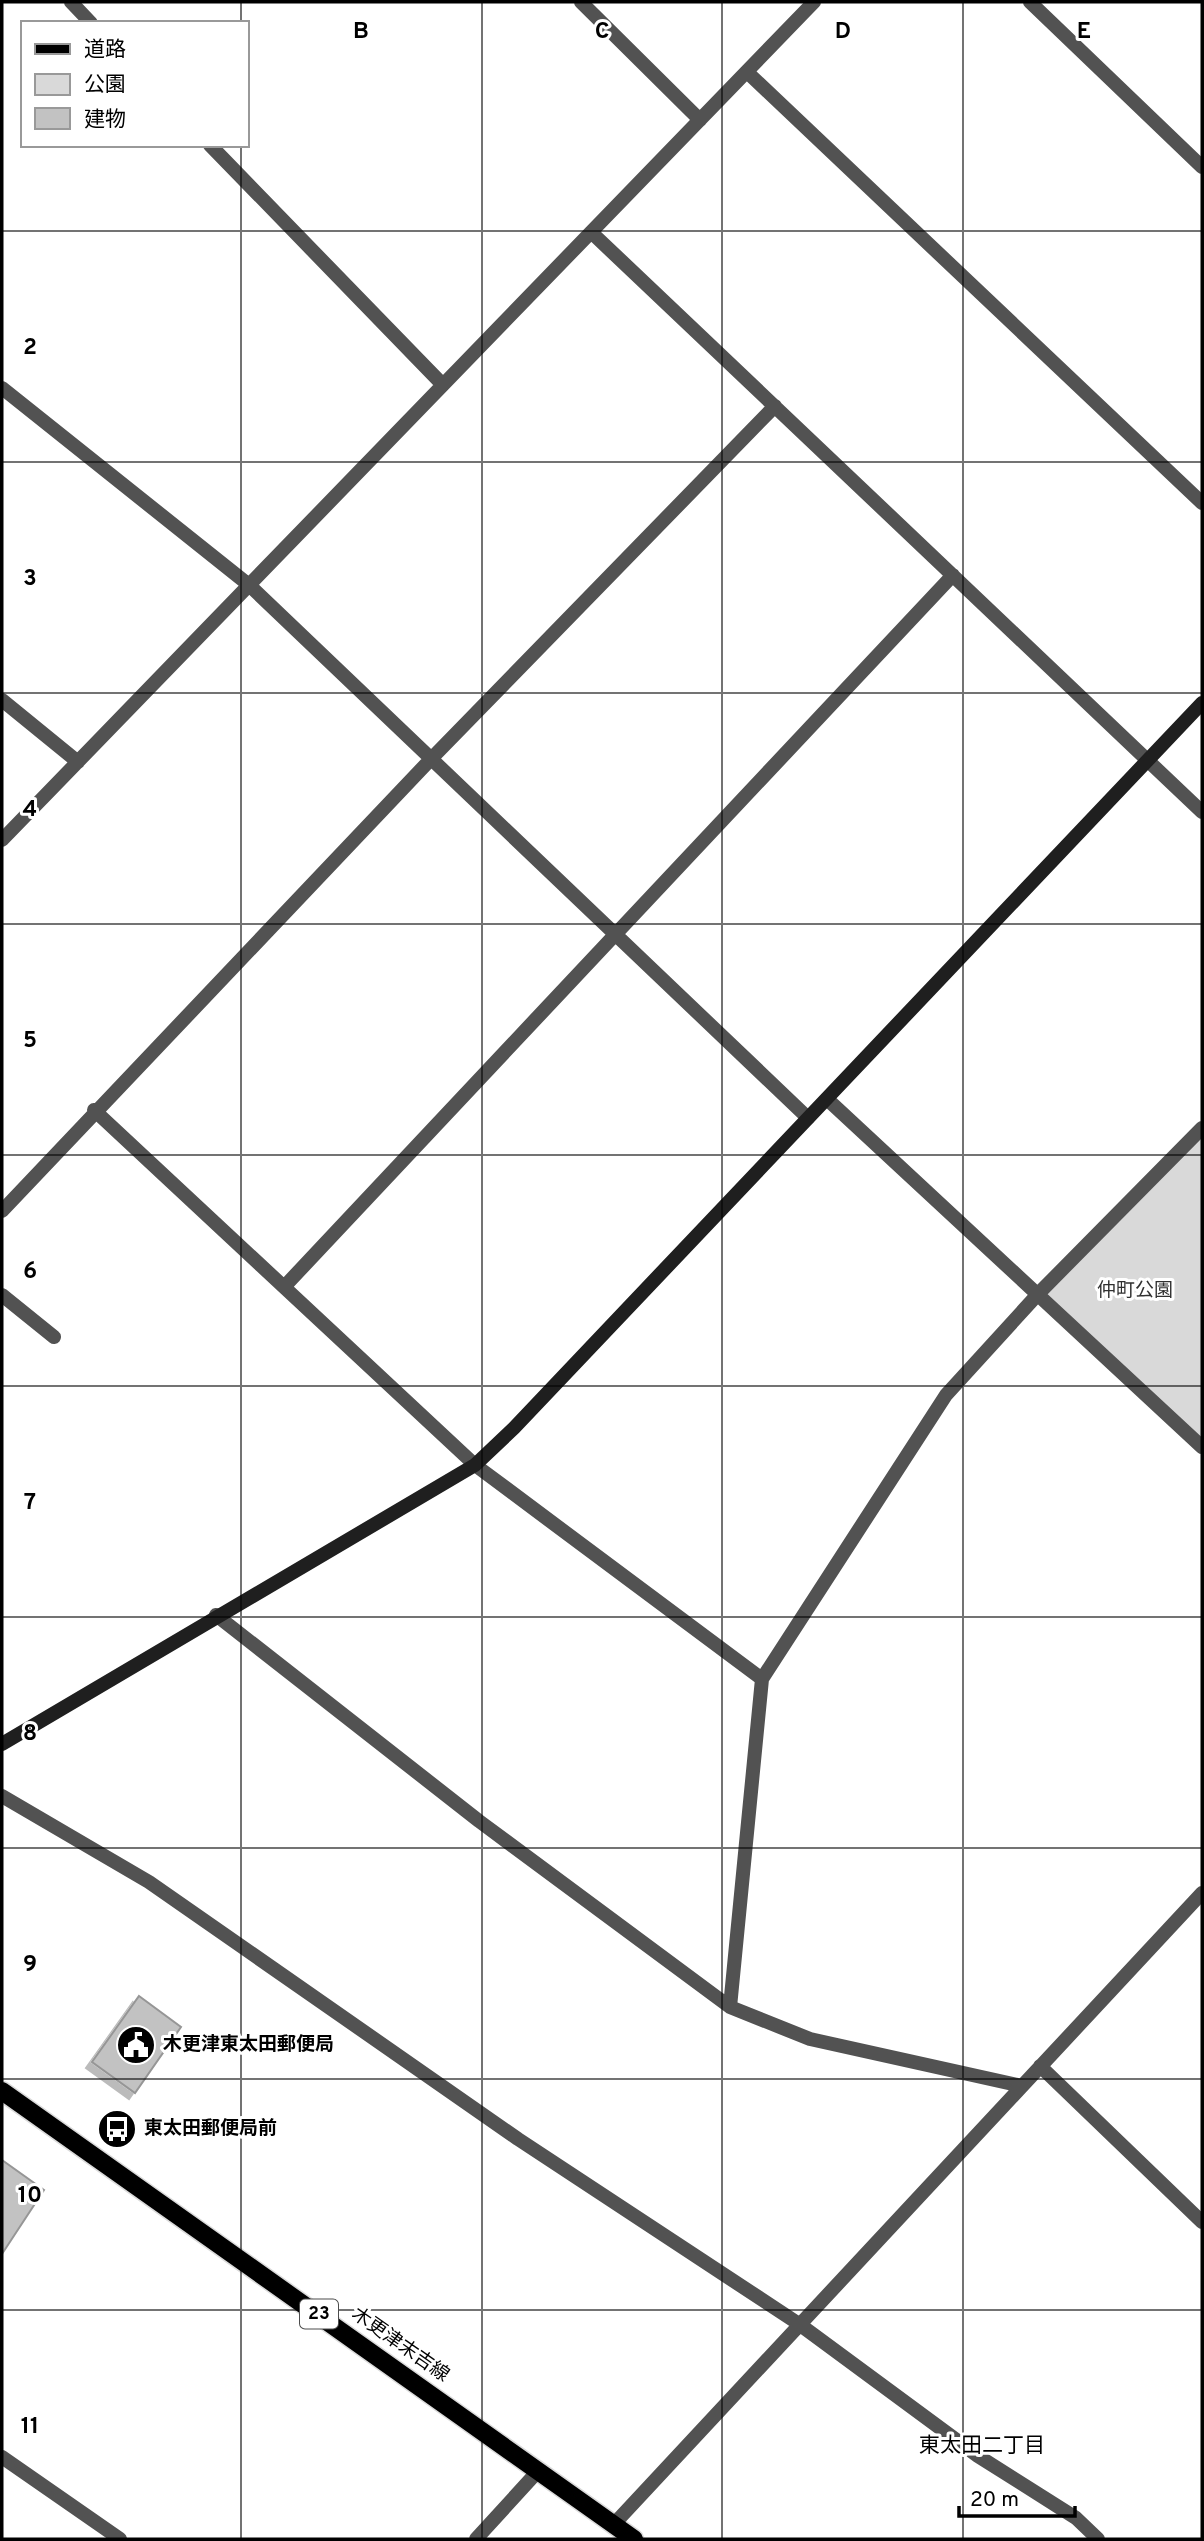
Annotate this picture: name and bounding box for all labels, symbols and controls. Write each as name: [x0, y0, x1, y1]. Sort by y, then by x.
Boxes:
text: B: [353, 18, 369, 47]
text: C: [595, 18, 609, 47]
text: D: [835, 18, 851, 47]
text: E: [1077, 18, 1091, 47]
legend: [21, 21, 248, 147]
text: 道路: [84, 37, 126, 64]
text: 公園: [84, 72, 126, 99]
text: 建物: [84, 107, 126, 134]
text: 2: [23, 334, 37, 363]
text: 3: [23, 565, 37, 594]
text: 4: [23, 796, 37, 825]
text: 5: [23, 1027, 37, 1056]
text: 6: [23, 1258, 37, 1287]
park label: 仲町公園: [1097, 1279, 1173, 1303]
text: 7: [24, 1489, 36, 1518]
text: 8: [23, 1720, 37, 1749]
text: 9: [23, 1951, 37, 1980]
public building icon: 木更津東太田郵便局: [115, 2024, 157, 2066]
place label: 木更津東太田郵便局: [163, 2033, 334, 2057]
bus stop icon: 東太田郵便局前: [96, 2108, 138, 2150]
place label: 東太田郵便局前: [144, 2117, 277, 2141]
text: 10: [18, 2182, 42, 2211]
road number: 23: [300, 2300, 338, 2328]
street label: 木更津末吉線: [346, 2302, 454, 2388]
text: 11: [21, 2413, 39, 2442]
district label: 東太田二丁目: [919, 2433, 1045, 2460]
scale bar: [959, 2474, 1074, 2518]
text: 20 m: [970, 2487, 1019, 2514]

